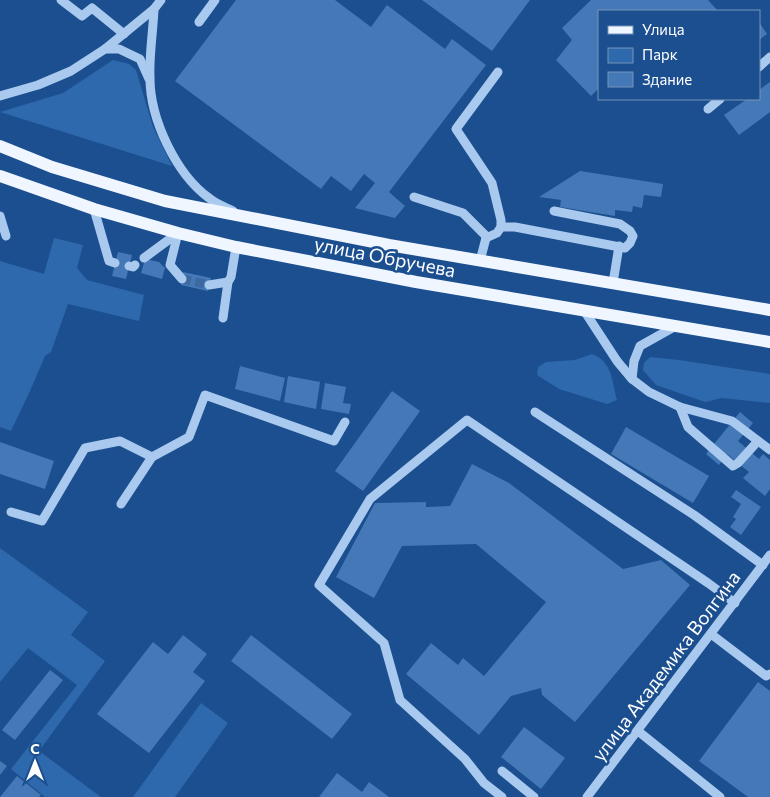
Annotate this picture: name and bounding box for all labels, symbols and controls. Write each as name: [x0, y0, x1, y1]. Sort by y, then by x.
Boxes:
legend: [598, 10, 760, 100]
text: Улица: [642, 20, 684, 38]
text: Парк: [642, 45, 678, 63]
text: Здание: [642, 70, 692, 88]
street label: улица Обручева: [313, 232, 458, 281]
street label: улица Академика Волгина: [587, 566, 745, 765]
north arrow: [10, 737, 60, 787]
text: С: [30, 740, 40, 757]

